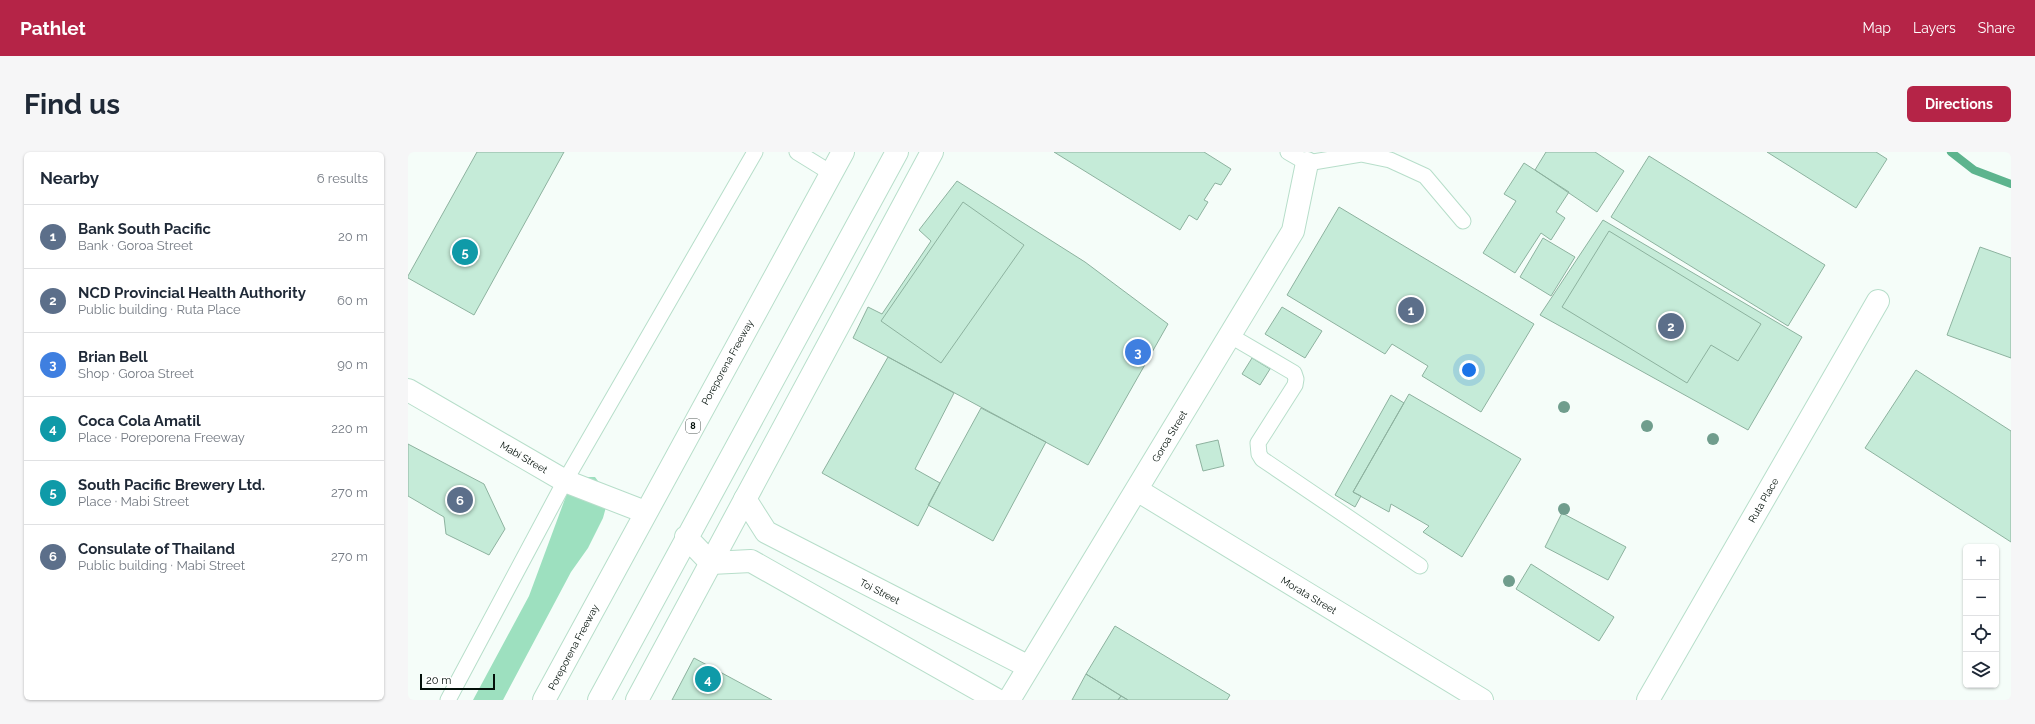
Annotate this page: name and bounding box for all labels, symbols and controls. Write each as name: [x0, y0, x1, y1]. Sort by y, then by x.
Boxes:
text: Pathlet: [20, 17, 86, 39]
text: Map: [1863, 20, 1891, 36]
text: Layers: [1913, 20, 1956, 36]
text: Share: [1978, 20, 2015, 36]
button: Directions: [1907, 86, 2011, 122]
text: Find us: [24, 88, 120, 121]
text: Nearby: [40, 168, 99, 188]
text: 6 results: [317, 171, 368, 186]
text: Bank South Pacific: [78, 220, 211, 238]
text: 1: [50, 229, 56, 244]
text: 20 m: [338, 229, 368, 244]
pin: 5: [452, 237, 478, 267]
text: Bank · Goroa Street: [78, 238, 193, 253]
text: NCD Provincial Health Authority: [78, 284, 306, 302]
text: 2: [49, 293, 57, 308]
text: 60 m: [337, 293, 368, 308]
pin: 1: [1398, 295, 1424, 325]
text: Public building · Ruta Place: [78, 302, 241, 317]
pin: 2: [1658, 311, 1684, 341]
street label: Poreporena Freeway: [699, 317, 756, 407]
pin: 3: [1125, 337, 1151, 367]
text: Brian Bell: [78, 348, 148, 366]
text: 3: [49, 357, 57, 372]
text: 90 m: [337, 357, 368, 372]
your location: [1459, 360, 1479, 380]
text: Shop · Goroa Street: [78, 366, 194, 381]
street label: Goroa Street: [1150, 408, 1189, 464]
text: Coca Cola Amatil: [78, 412, 201, 430]
road number: 8: [686, 419, 700, 433]
text: 4: [49, 421, 57, 436]
text: 220 m: [331, 421, 368, 436]
text: Place · Poreporena Freeway: [78, 430, 245, 445]
street label: Mabi Street: [498, 439, 550, 476]
text: South Pacific Brewery Ltd.: [78, 476, 265, 494]
street label: Ruta Place: [1746, 476, 1781, 524]
text: 5: [49, 485, 57, 500]
text: 270 m: [331, 485, 368, 500]
pin: 6: [447, 485, 473, 515]
text: Place · Mabi Street: [78, 494, 189, 509]
text: Consulate of Thailand: [78, 540, 235, 558]
map controls: [1963, 544, 1999, 688]
button: +: [1963, 544, 1999, 580]
text: 6: [49, 549, 57, 564]
text: 270 m: [331, 549, 368, 564]
text: Public building · Mabi Street: [78, 558, 245, 573]
street label: Morata Street: [1279, 575, 1339, 617]
street label: Toi Street: [858, 577, 902, 606]
button: −: [1963, 580, 1999, 616]
street label: Poreporena Freeway: [546, 602, 601, 692]
button: locate: [1963, 616, 1999, 652]
button: layers: [1963, 652, 1999, 688]
pin: 4: [695, 664, 721, 694]
scale bar: [420, 672, 495, 691]
text: 20 m: [426, 674, 451, 687]

